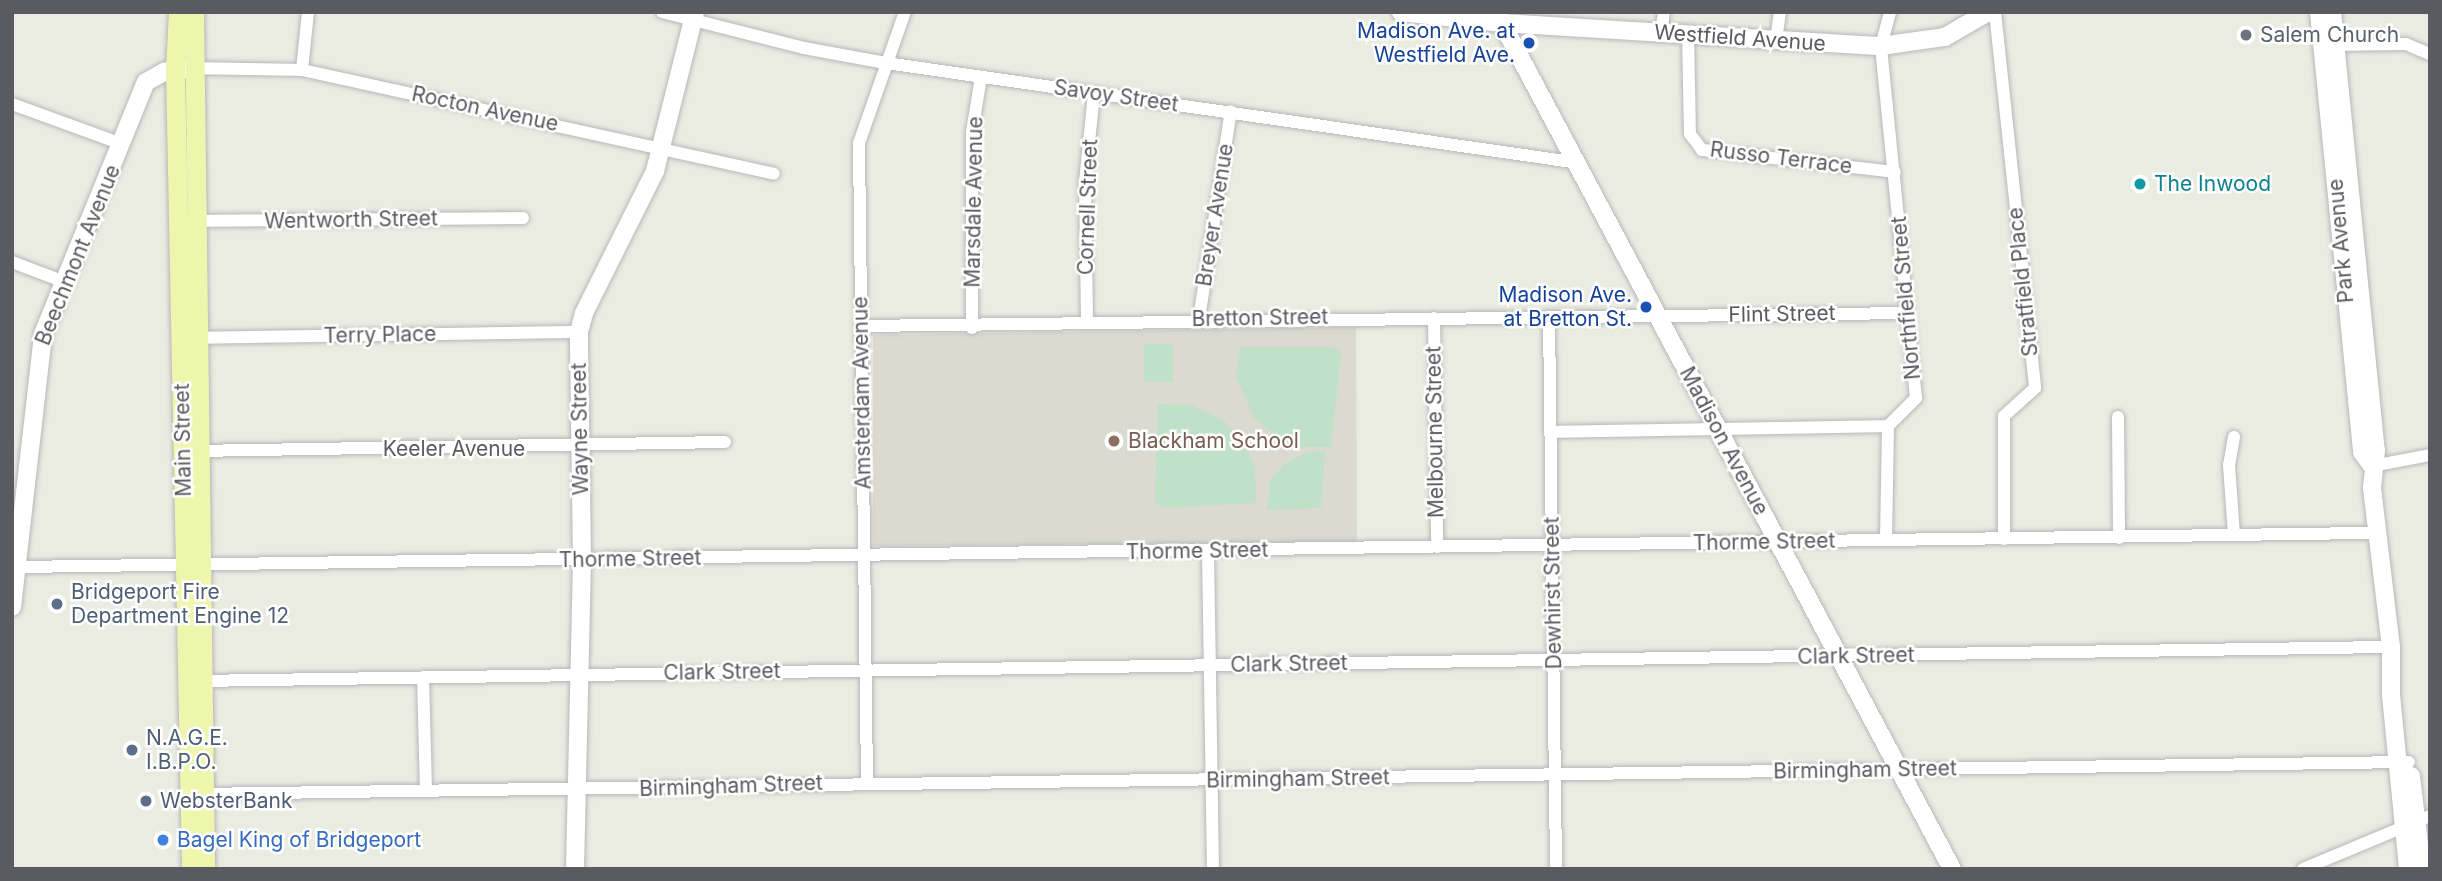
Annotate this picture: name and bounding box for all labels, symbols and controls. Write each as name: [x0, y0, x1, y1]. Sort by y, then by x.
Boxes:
place label: Madison Ave. at Westfield Ave.: [1357, 18, 1515, 68]
street label: Westfield Avenue: [1653, 19, 1827, 57]
place label: Salem Church: [2260, 22, 2399, 48]
marker: Salem Church: [2238, 27, 2254, 43]
marker: Madison Ave. at Westfield Ave.: [1521, 35, 1537, 51]
street label: Savoy Street: [1052, 75, 1180, 117]
street label: Rocton Avenue: [409, 81, 561, 137]
street label: Marsdale Avenue: [960, 116, 988, 288]
street label: Russo Terrace: [1709, 137, 1853, 179]
street label: Cornell Street: [1073, 139, 1103, 275]
street label: Breyer Avenue: [1191, 142, 1239, 288]
street label: Beechmont Avenue: [30, 161, 126, 349]
place label: The Inwood: [2154, 171, 2271, 197]
marker: The Inwood: [2132, 176, 2148, 192]
street label: Park Avenue: [2323, 178, 2359, 304]
street label: Wentworth Street: [264, 206, 438, 234]
street label: Stratfield Place: [2003, 206, 2043, 358]
street label: Northfield Street: [1886, 215, 1926, 381]
place label: Madison Ave. at Bretton St.: [1499, 282, 1632, 332]
street label: Amsterdam Avenue: [848, 296, 876, 490]
marker: Madison Ave. at Bretton St.: [1638, 299, 1654, 315]
street label: Flint Street: [1728, 300, 1836, 328]
street label: Bretton Street: [1191, 304, 1329, 332]
street label: Terry Place: [323, 321, 437, 349]
street label: Melbourne Street: [1421, 346, 1449, 518]
street label: Wayne Street: [566, 362, 594, 496]
street label: Madison Avenue: [1674, 362, 1774, 520]
street label: Main Street: [169, 383, 197, 497]
place label: Blackham School: [1128, 428, 1299, 454]
marker: Blackham School: [1106, 433, 1122, 449]
street label: Keeler Avenue: [383, 436, 525, 462]
street label: Dewhirst Street: [1539, 516, 1567, 670]
street label: Thorme Street: [1692, 528, 1836, 556]
street label: Thorme Street: [1125, 537, 1269, 565]
street label: Thorme Street: [558, 545, 702, 573]
place label: Bridgeport Fire Department Engine 12: [71, 579, 289, 629]
marker: Bridgeport Fire Department Engine 12: [49, 596, 65, 612]
street label: Clark Street: [1797, 642, 1915, 670]
street label: Clark Street: [1230, 650, 1348, 678]
street label: Clark Street: [663, 658, 781, 686]
place label: N.A.G.E. I.B.P.O.: [146, 725, 228, 775]
marker: N.A.G.E. I.B.P.O.: [124, 742, 140, 758]
street label: Birmingham Street: [1773, 756, 1957, 784]
street label: Birmingham Street: [1206, 765, 1390, 793]
street label: Birmingham Street: [639, 770, 823, 802]
place label: WebsterBank: [160, 788, 292, 814]
marker: WebsterBank: [138, 793, 154, 809]
place label: Bagel King of Bridgeport: [177, 827, 421, 853]
marker: Bagel King of Bridgeport: [155, 832, 171, 848]

